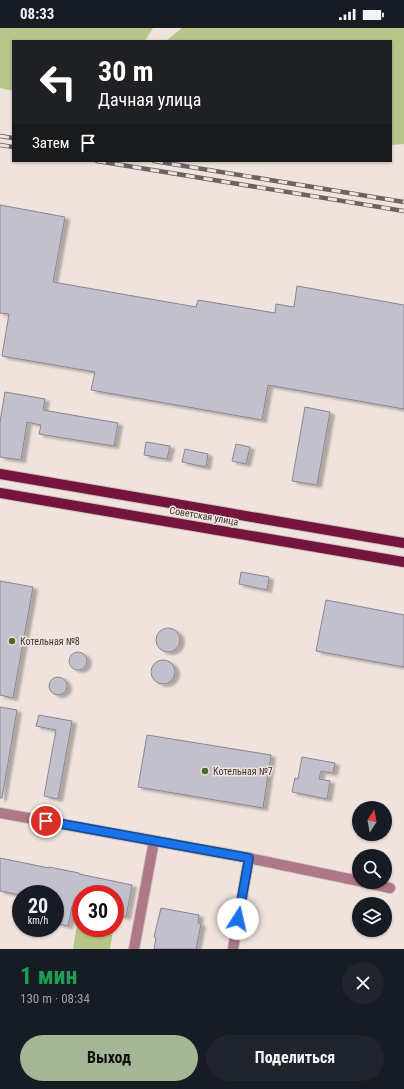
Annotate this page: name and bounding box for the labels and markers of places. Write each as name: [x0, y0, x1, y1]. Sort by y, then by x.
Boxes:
marker: Котельная №8: [7, 636, 17, 646]
place label: Котельная №8: [20, 636, 80, 647]
marker: Котельная №7: [200, 766, 210, 776]
place label: Котельная №7: [213, 766, 273, 777]
pin: [29, 804, 63, 838]

